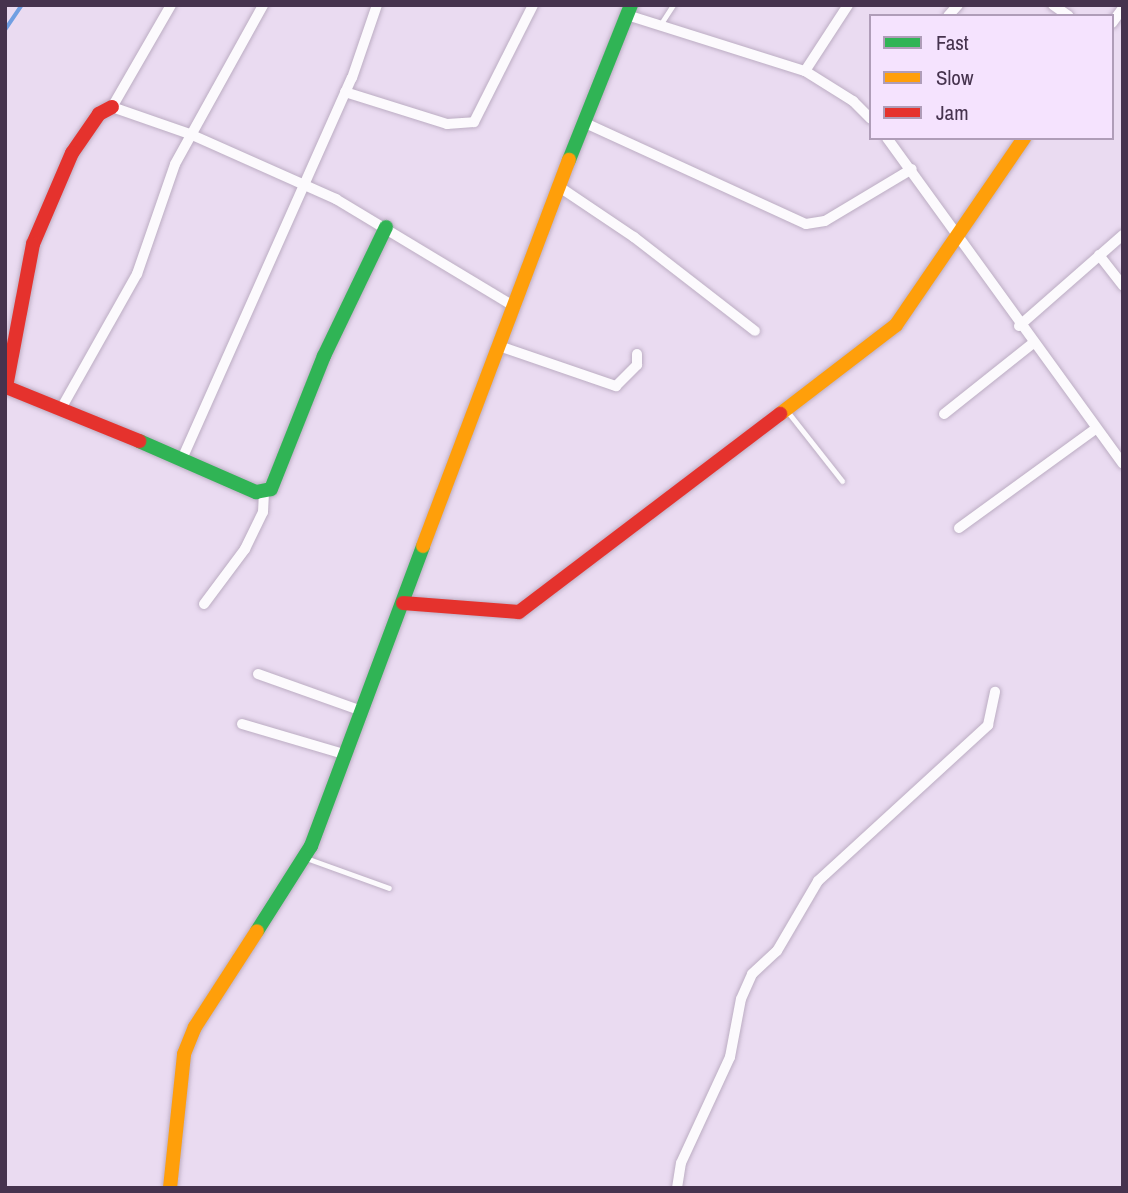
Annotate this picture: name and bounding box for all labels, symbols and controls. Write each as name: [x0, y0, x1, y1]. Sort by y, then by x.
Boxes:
legend: [869, 14, 1114, 140]
text: Fast: [936, 28, 969, 57]
text: Slow: [936, 63, 973, 92]
text: Jam: [936, 98, 969, 127]

